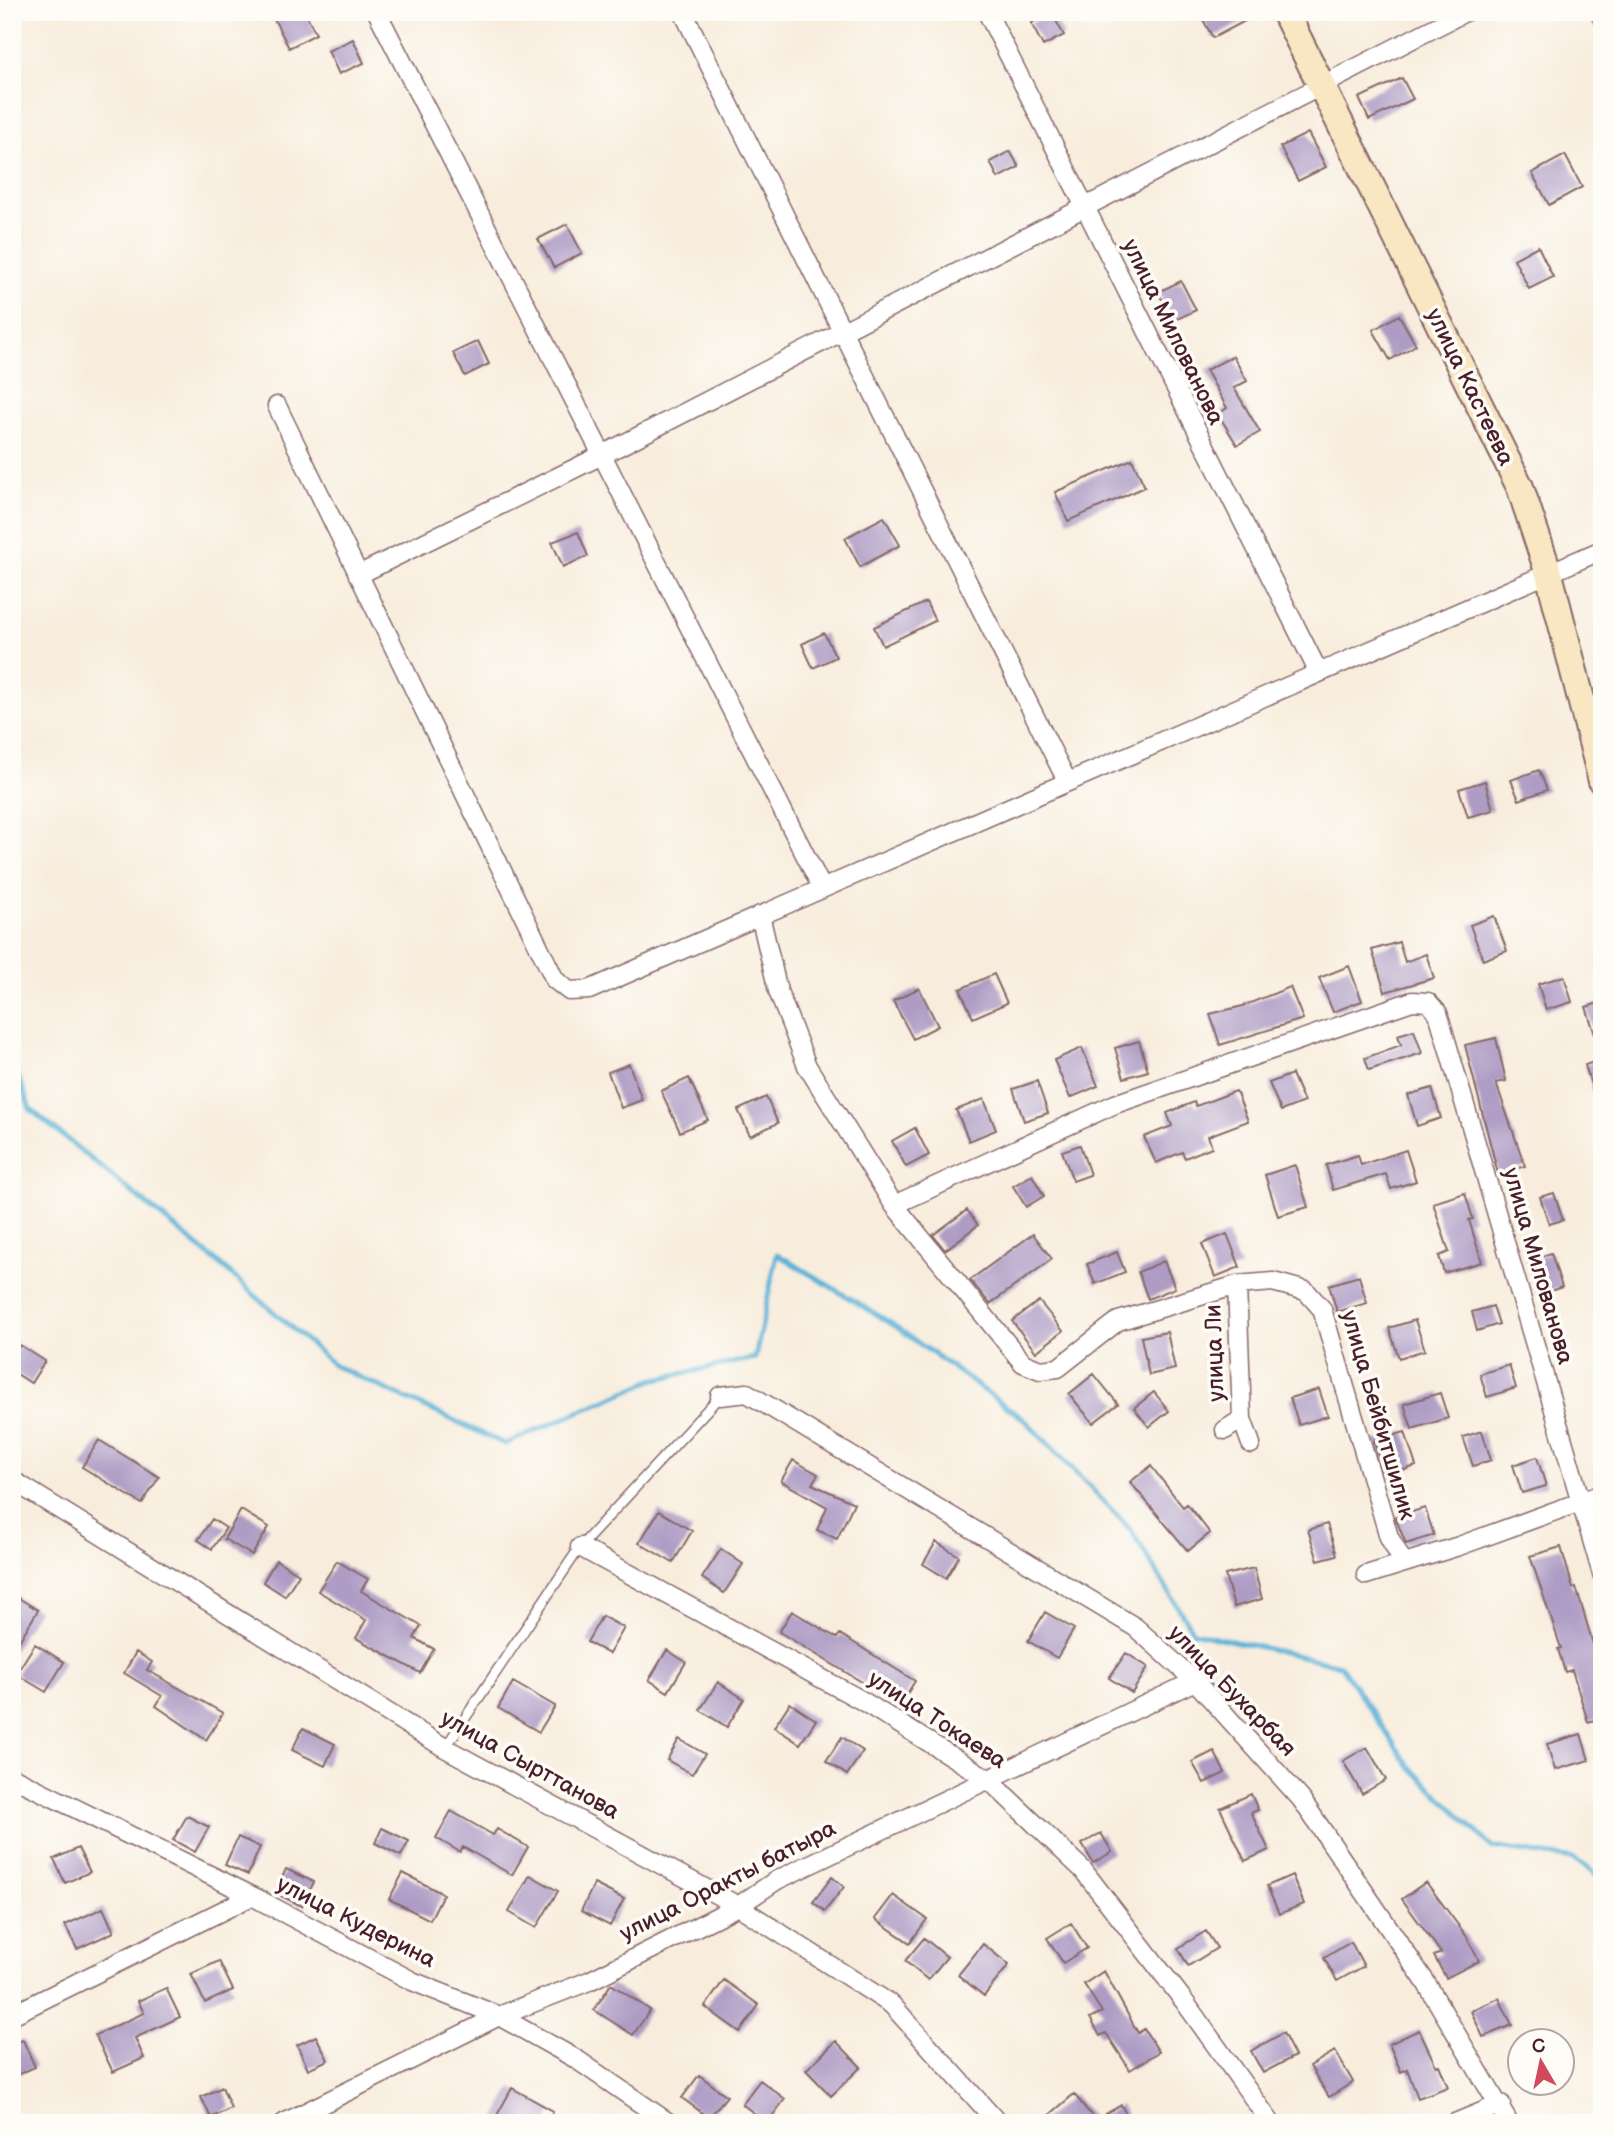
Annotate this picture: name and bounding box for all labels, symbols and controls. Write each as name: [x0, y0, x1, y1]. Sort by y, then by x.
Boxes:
street label: улица Милованова: [1116, 235, 1230, 430]
street label: улица Кастеева: [1420, 304, 1520, 471]
street label: улица Милованова: [1497, 1164, 1580, 1368]
street label: улица Ли: [1199, 1304, 1231, 1402]
street label: улица Бейбитшилик: [1335, 1307, 1422, 1524]
street label: улица Бухарбая: [1162, 1619, 1302, 1763]
street label: улица Токаева: [863, 1665, 1012, 1775]
street label: улица Сырттанова: [436, 1704, 624, 1826]
street label: улица Оракты батыра: [615, 1814, 841, 1948]
street label: улица Кудерина: [272, 1870, 440, 1974]
north arrow: [1506, 2026, 1576, 2096]
text: С: [1530, 2034, 1547, 2059]

